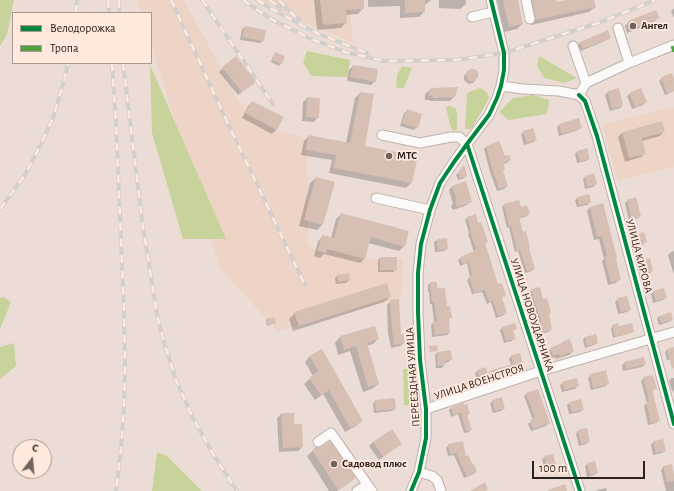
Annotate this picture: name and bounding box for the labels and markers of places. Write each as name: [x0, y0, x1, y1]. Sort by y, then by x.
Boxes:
place label: Ангел: [641, 19, 668, 33]
marker: Ангел: [628, 21, 638, 31]
place label: МТС: [397, 149, 417, 163]
marker: МТС: [384, 151, 394, 161]
place label: Садовод плюс: [342, 457, 407, 471]
marker: Садовод плюс: [329, 459, 339, 469]

